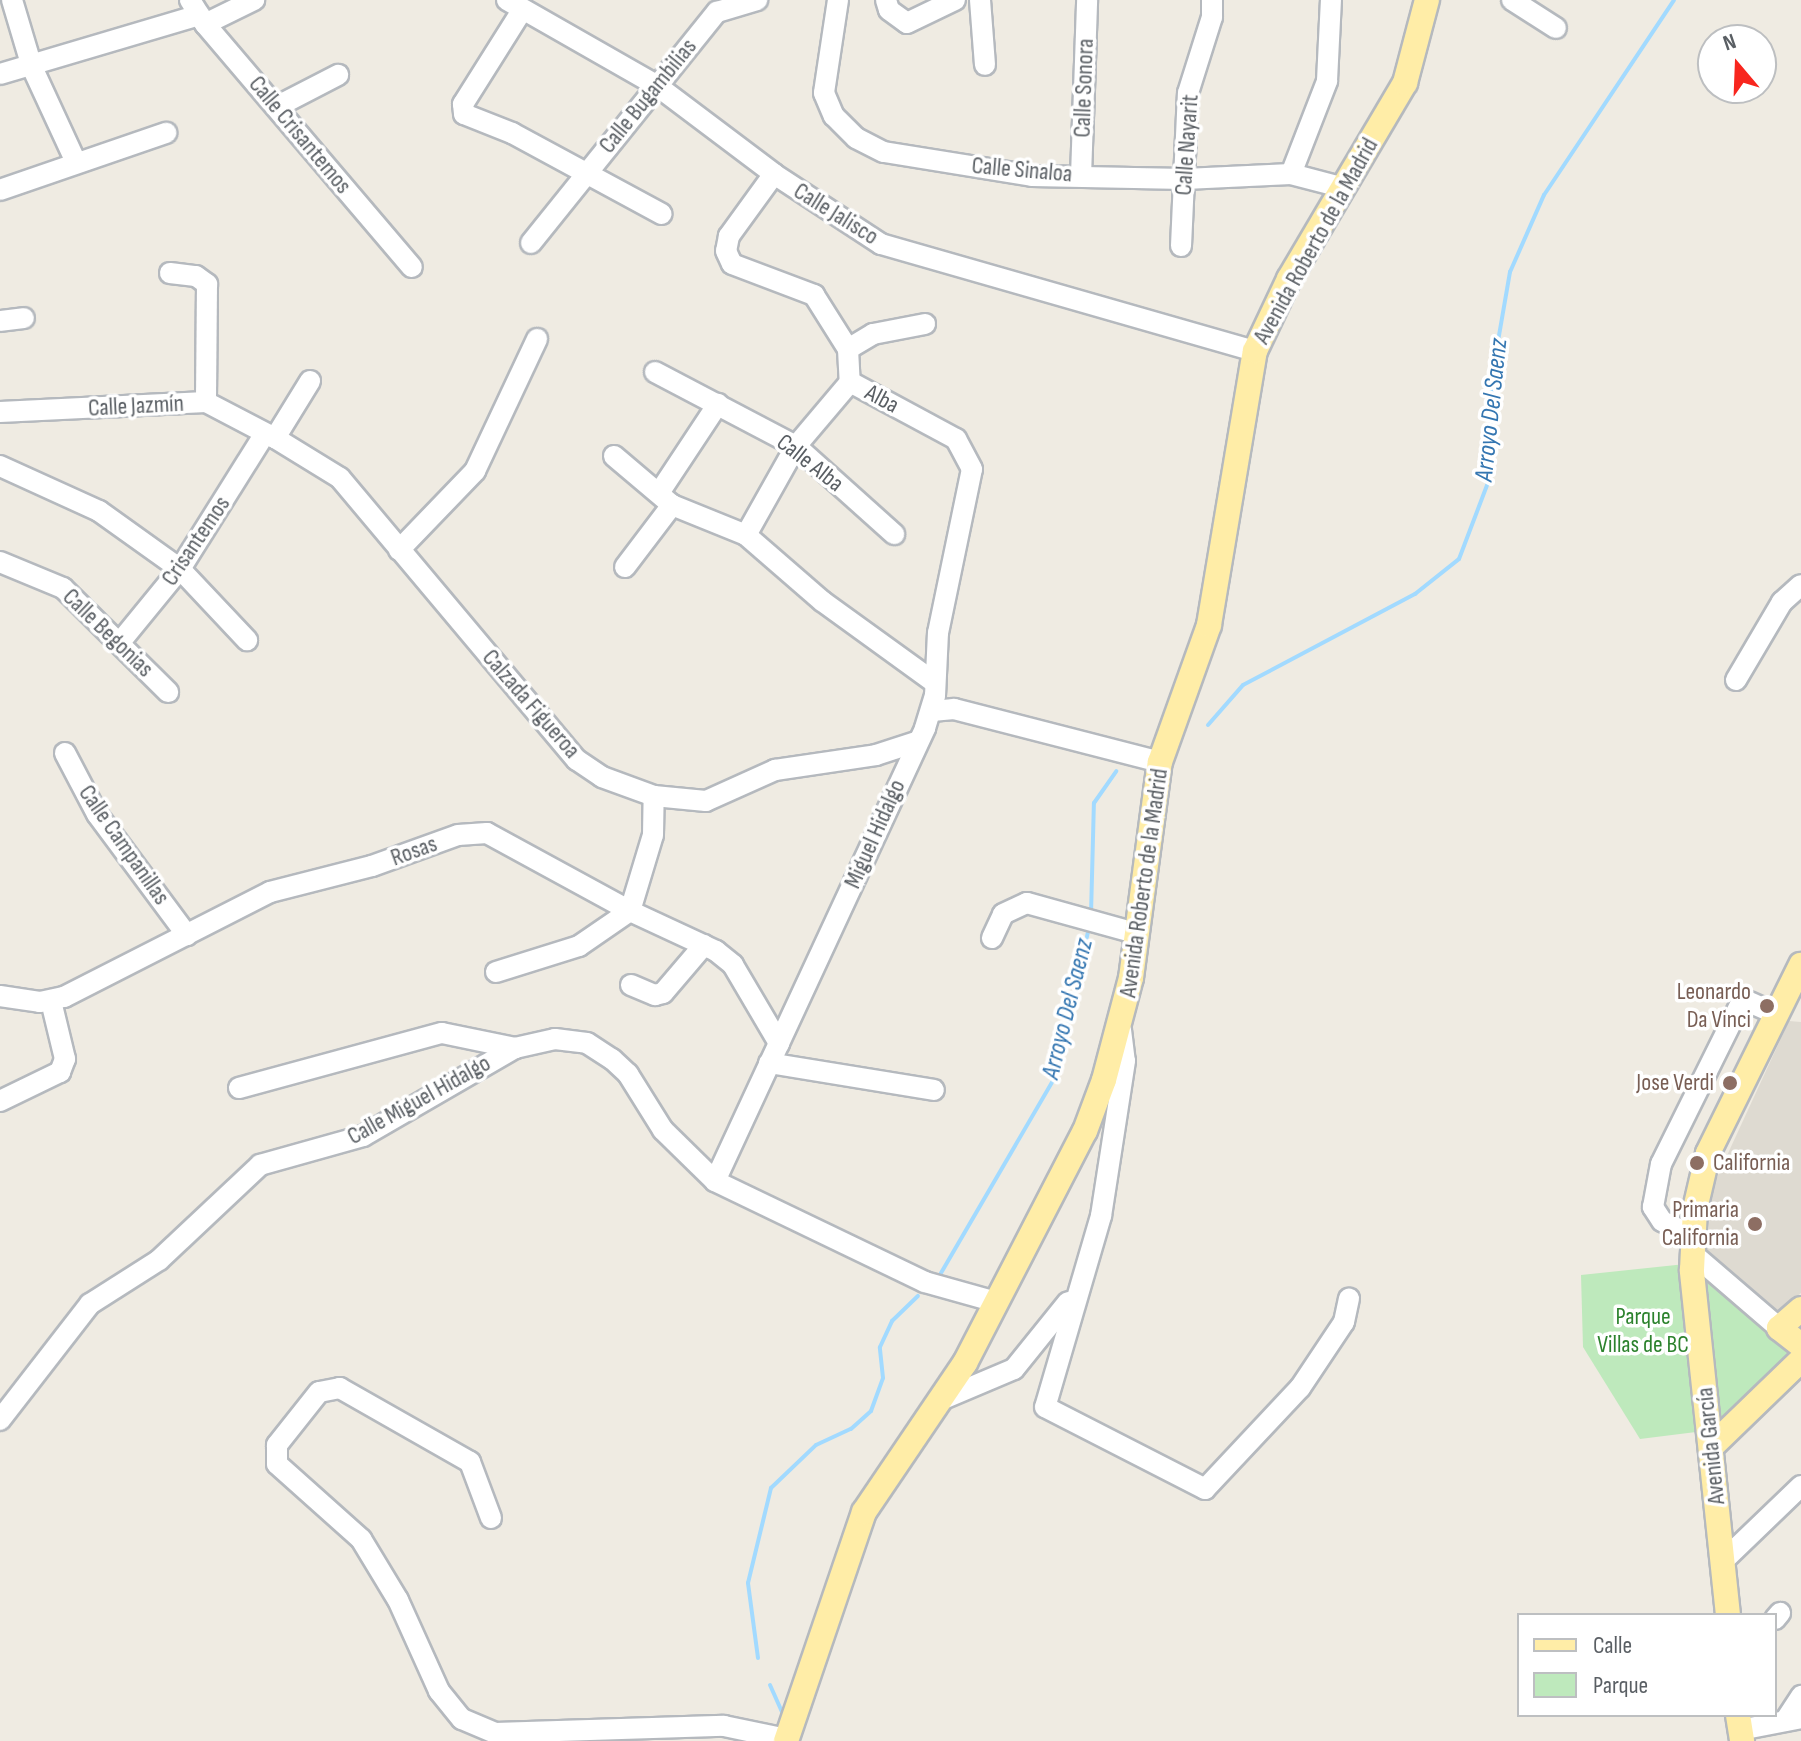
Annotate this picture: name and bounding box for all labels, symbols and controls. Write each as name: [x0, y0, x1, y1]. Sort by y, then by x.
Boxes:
north arrow: [1697, 24, 1777, 104]
text: N: [1720, 28, 1740, 57]
street label: Calle Bugambilias: [593, 33, 703, 159]
street label: Calle Sonora: [1068, 38, 1100, 138]
street label: Calle Crisantemos: [242, 70, 358, 200]
street label: Calle Nayarit: [1169, 94, 1205, 196]
street label: Avenida Roberto de la Madrid: [1247, 133, 1385, 349]
street label: Calle Sinaloa: [971, 151, 1073, 189]
street label: Calle Jalisco: [788, 177, 884, 251]
water label: Arroyo Del Saenz: [1469, 337, 1515, 483]
street label: Alba: [860, 378, 904, 420]
street label: Calle Jazmín: [87, 389, 185, 423]
street label: Calle Alba: [771, 428, 849, 498]
street label: Crisantemos: [156, 491, 236, 591]
street label: Calle Begonias: [57, 583, 159, 683]
street label: Calzada Figueroa: [476, 644, 586, 764]
street label: Avenida Roberto de la Madrid: [1114, 767, 1174, 999]
street label: Miguel Hidalgo: [838, 775, 912, 893]
street label: Calle Campanillas: [72, 780, 176, 910]
street label: Rosas: [387, 829, 441, 873]
water label: Arroyo Del Saenz: [1036, 936, 1100, 1082]
place label: Leonardo Da Vinci: [1677, 978, 1751, 1034]
marker: Leonardo Da Vinci: [1758, 997, 1776, 1015]
street label: Calle Miguel Hidalgo: [343, 1049, 495, 1151]
place label: Jose Verdi: [1636, 1069, 1714, 1097]
marker: Jose Verdi: [1721, 1074, 1739, 1092]
place label: California: [1713, 1149, 1790, 1177]
marker: California: [1688, 1154, 1706, 1172]
place label: Primaria California: [1662, 1196, 1739, 1252]
marker: Primaria California: [1746, 1215, 1764, 1233]
park label: Parque Villas de BC: [1597, 1303, 1689, 1359]
street label: Avenida García: [1691, 1386, 1731, 1506]
legend: [1517, 1613, 1777, 1717]
text: Calle: [1593, 1631, 1632, 1660]
text: Parque: [1593, 1671, 1648, 1700]

